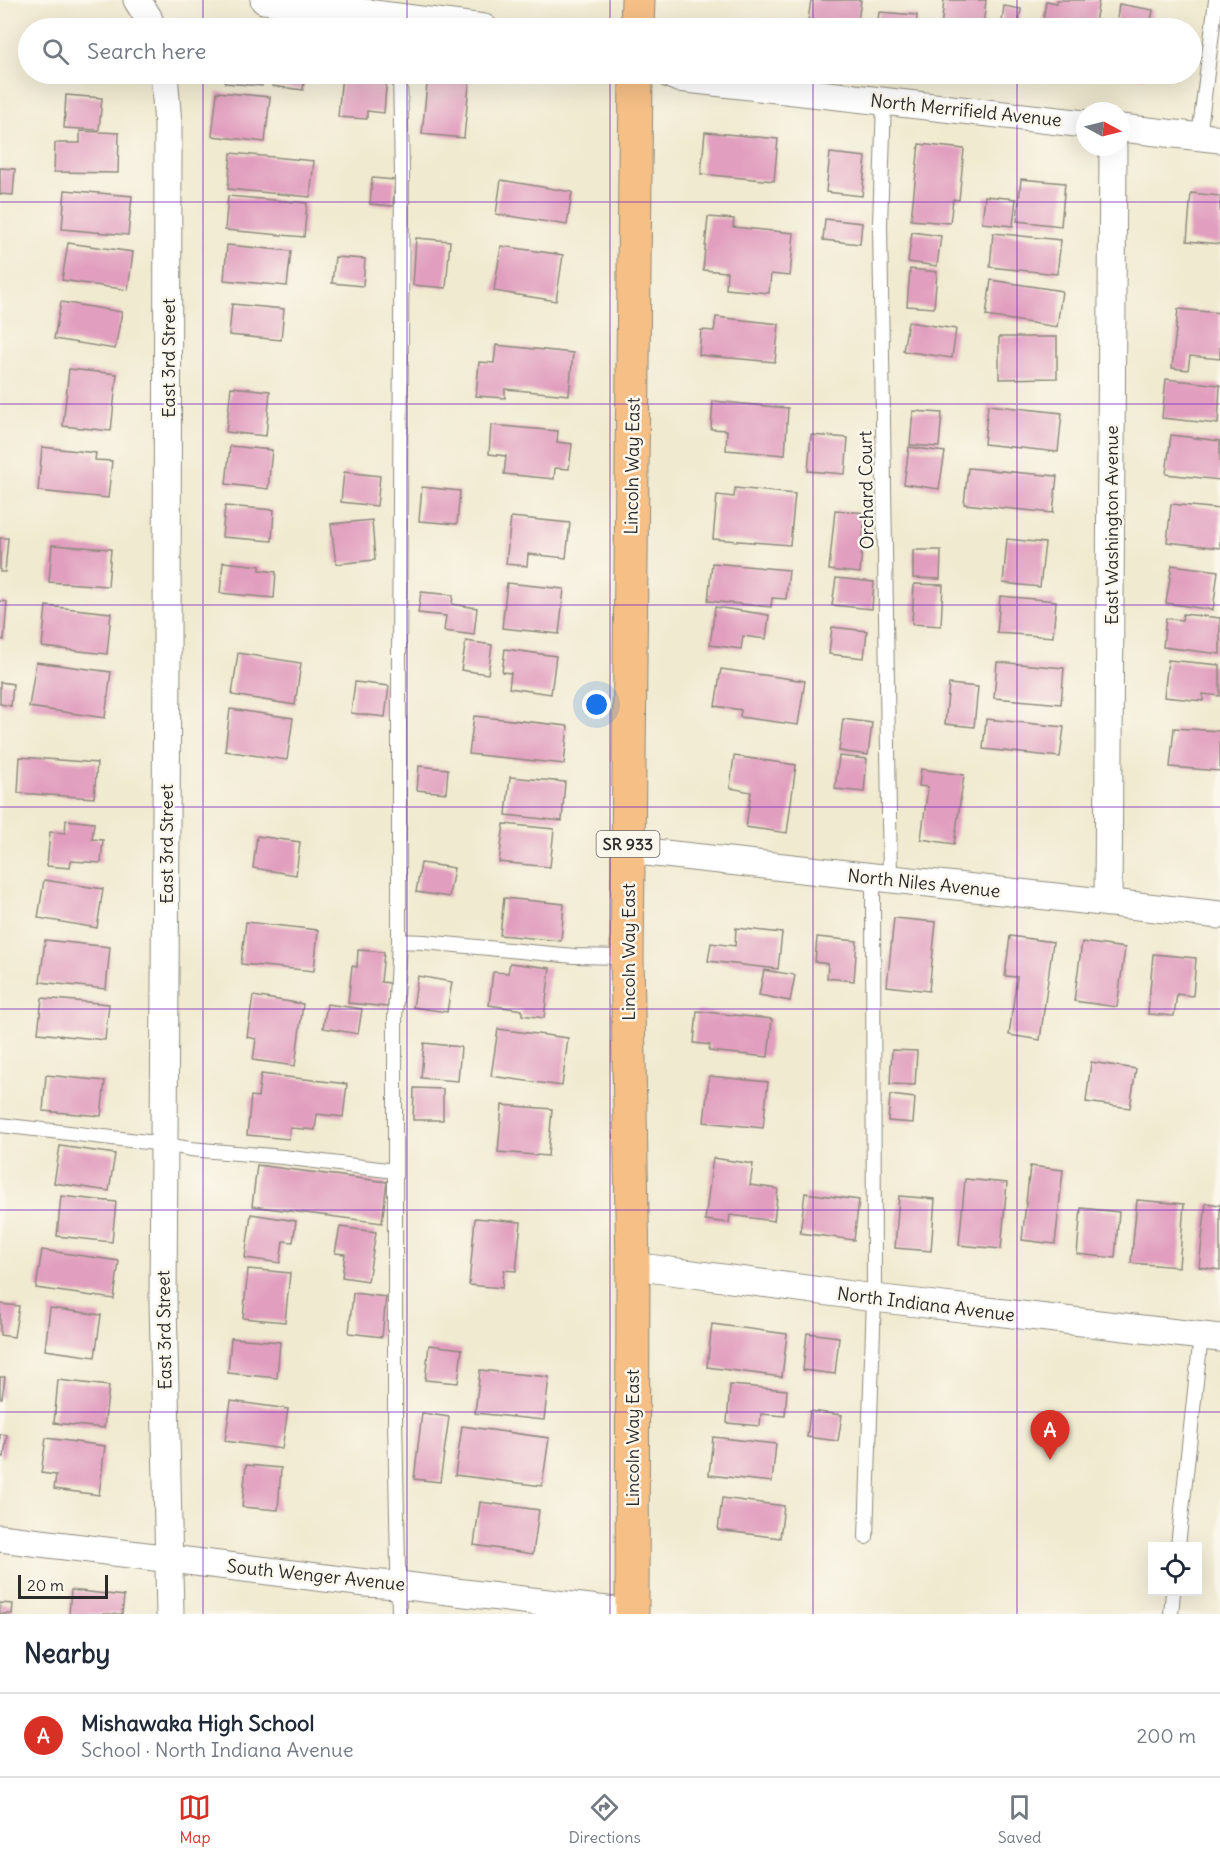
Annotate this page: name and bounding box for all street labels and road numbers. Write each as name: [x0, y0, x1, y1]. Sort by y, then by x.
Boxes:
street label: North Merrifield Avenue: [869, 89, 1063, 131]
street label: East 3rd Street: [157, 298, 180, 418]
street label: Lincoln Way East: [619, 397, 645, 535]
street label: East Washington Avenue: [1100, 425, 1123, 625]
street label: Orchard Court: [853, 430, 879, 550]
street label: East 3rd Street: [155, 784, 178, 904]
road number: SR 933: [596, 831, 660, 857]
street label: North Niles Avenue: [847, 864, 1001, 902]
street label: Lincoln Way East: [617, 883, 640, 1021]
street label: East 3rd Street: [151, 1270, 177, 1390]
street label: North Indiana Avenue: [836, 1282, 1016, 1326]
street label: Lincoln Way East: [621, 1369, 644, 1507]
street label: South Wenger Avenue: [226, 1554, 406, 1596]

